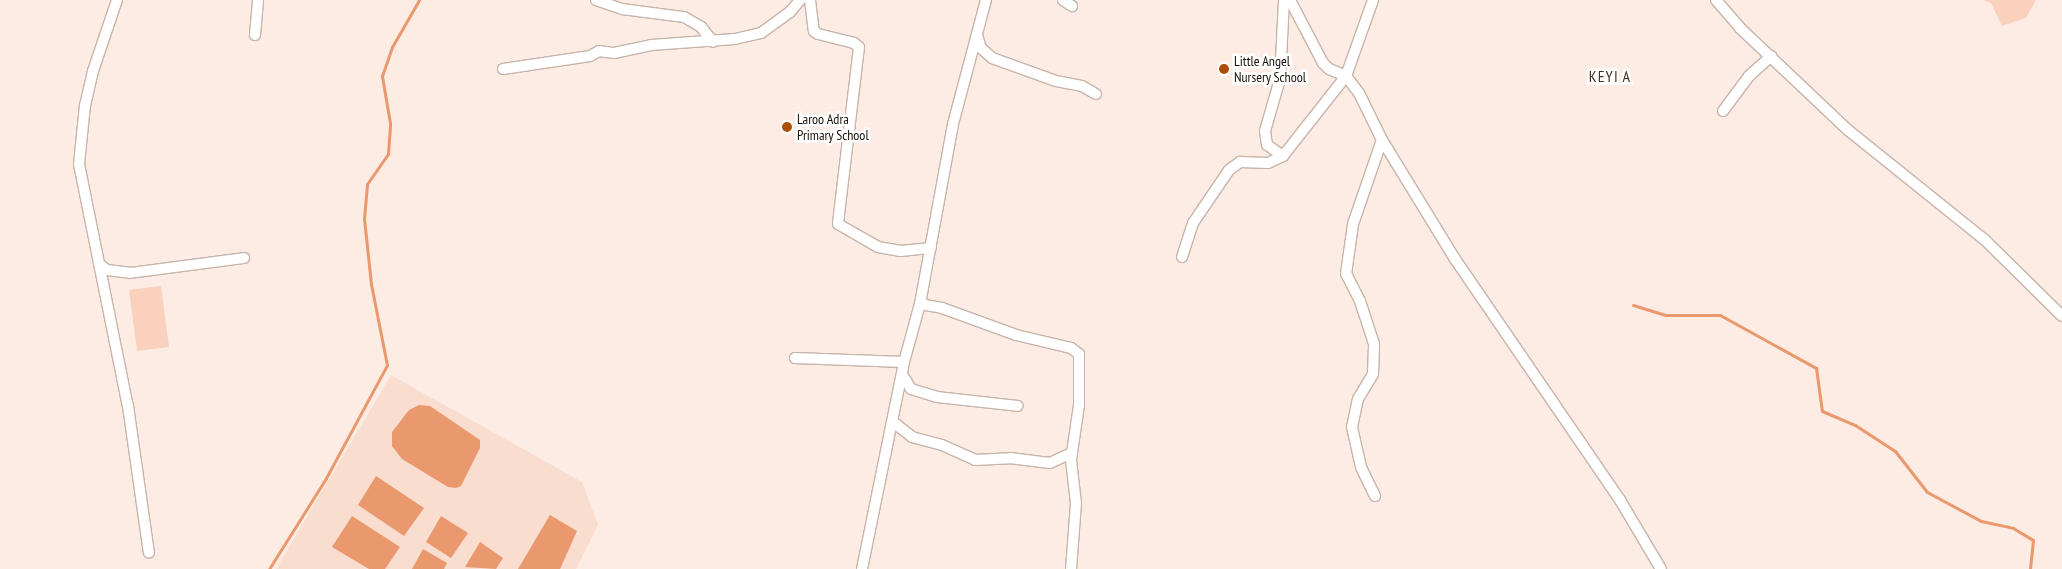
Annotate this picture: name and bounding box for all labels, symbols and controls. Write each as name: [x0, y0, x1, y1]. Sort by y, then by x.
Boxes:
place label: Little Angel Nursery School: [1234, 53, 1307, 85]
marker: Little Angel Nursery School: [1218, 63, 1230, 75]
district label: KEYI A: [1588, 66, 1632, 86]
place label: Laroo Adra Primary School: [797, 111, 869, 144]
marker: Laroo Adra Primary School: [781, 121, 793, 133]

